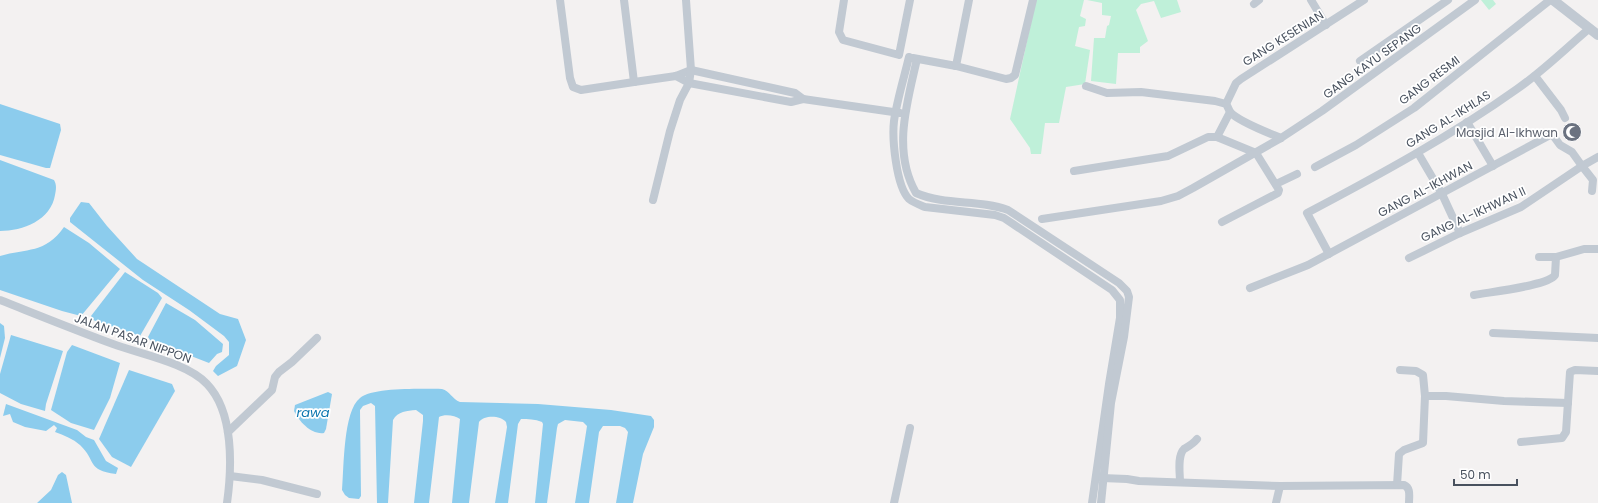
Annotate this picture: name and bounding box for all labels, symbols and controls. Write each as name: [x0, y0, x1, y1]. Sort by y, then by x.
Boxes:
street label: GANG KESENIAN: [1239, 6, 1327, 70]
street label: GANG KAYU SEPANG: [1319, 19, 1425, 103]
street label: GANG RESMI: [1395, 51, 1463, 109]
street label: GANG AL-IKHLAS: [1402, 86, 1494, 152]
mosque icon: Masjid Al-Ikhwan: [1561, 121, 1583, 143]
place label: Masjid Al-Ikhwan: [1456, 124, 1558, 141]
street label: GANG AL-IKHWAN: [1375, 157, 1475, 221]
street label: GANG AL-IKHWAN II: [1418, 182, 1528, 246]
street label: JALAN PASAR NIPPON: [72, 309, 194, 367]
water label: rawa: [296, 403, 330, 422]
scale bar: [1454, 461, 1517, 487]
text: 50 m: [1460, 466, 1491, 483]

